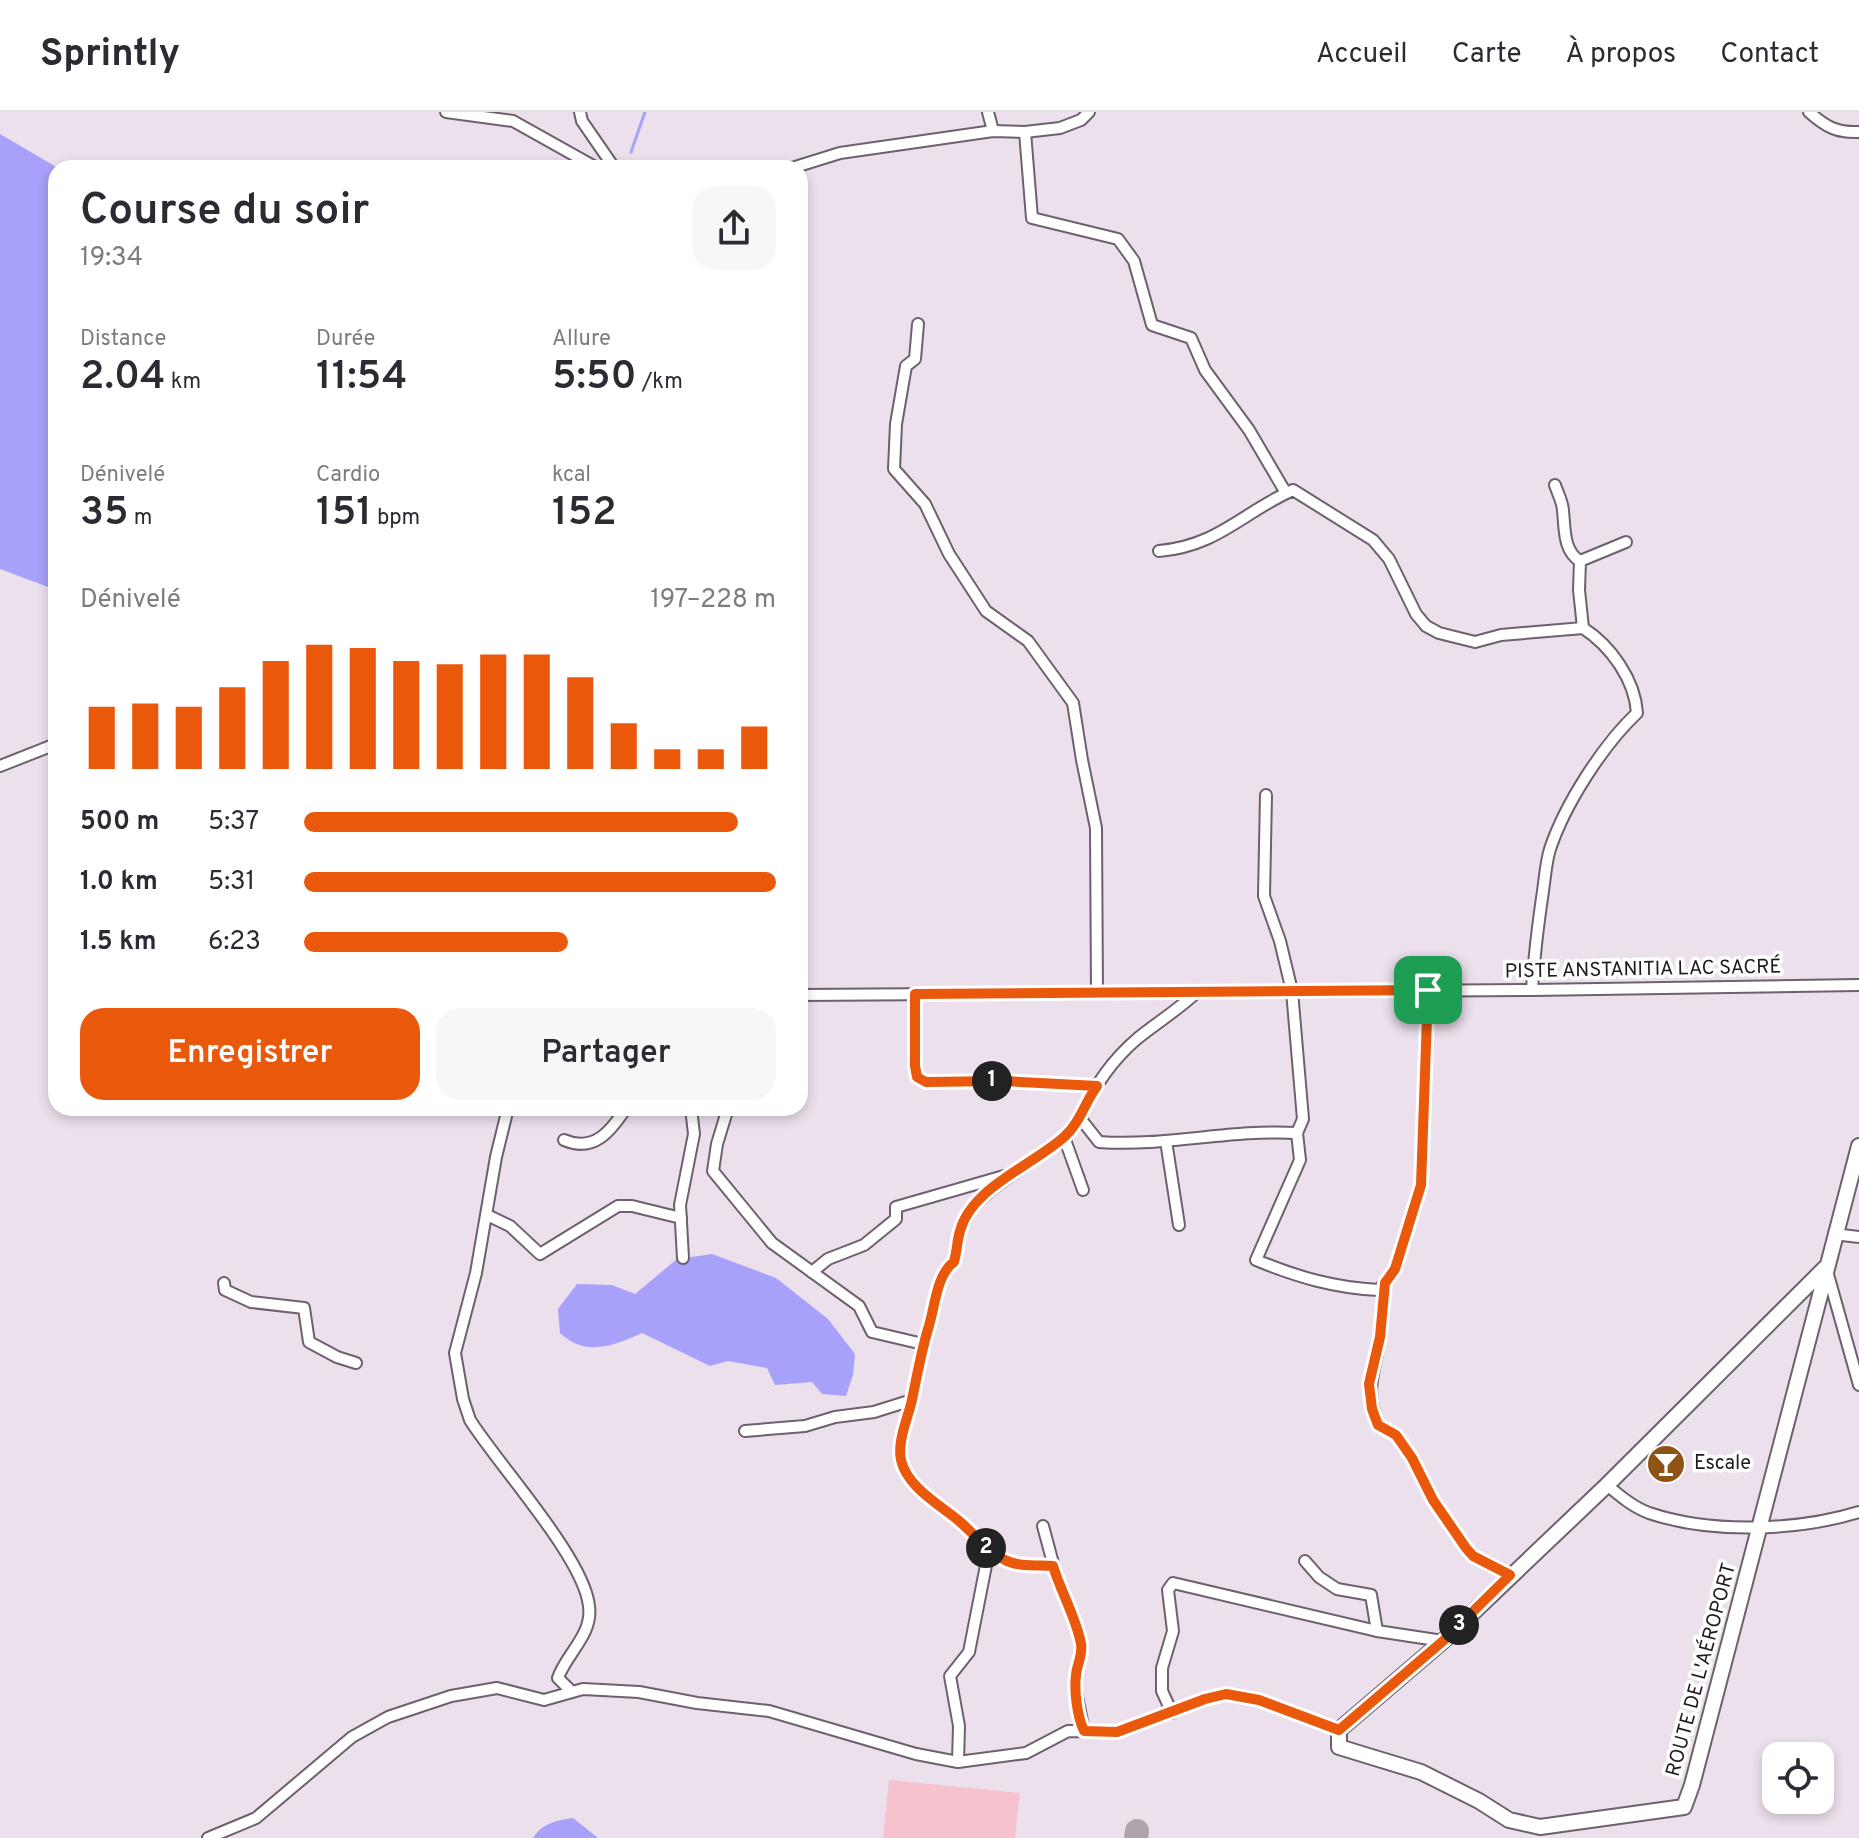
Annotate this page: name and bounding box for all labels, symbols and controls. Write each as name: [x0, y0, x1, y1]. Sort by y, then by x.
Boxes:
text: Sprintly: [40, 31, 180, 80]
text: Accueil: [1316, 37, 1408, 73]
text: Carte: [1452, 37, 1522, 73]
text: À propos: [1566, 37, 1676, 73]
text: Contact: [1720, 37, 1819, 73]
text: Course du soir: [80, 184, 369, 240]
button: share: [692, 186, 776, 270]
text: 19:34: [80, 242, 143, 275]
text: Distance: [80, 326, 166, 353]
text: Durée: [316, 326, 375, 353]
text: Allure: [552, 326, 611, 353]
text: 2.04: [80, 353, 165, 403]
text: 11:54: [316, 353, 408, 403]
text: 5:50: [552, 353, 637, 403]
text: km: [165, 369, 201, 396]
text: /km: [637, 369, 683, 396]
text: Dénivelé: [80, 462, 165, 489]
text: Cardio: [316, 462, 380, 489]
text: kcal: [552, 462, 591, 489]
text: 35: [80, 489, 129, 539]
text: 151: [316, 489, 372, 539]
text: 152: [552, 489, 617, 539]
text: m: [129, 505, 152, 532]
text: bpm: [372, 505, 420, 532]
text: Dénivelé: [80, 584, 181, 617]
text: 197–228 m: [650, 584, 776, 617]
text: 500 m: [80, 806, 159, 839]
text: 5:37: [208, 806, 259, 839]
text: 1.0 km: [80, 866, 158, 899]
text: 5:31: [208, 866, 255, 899]
text: 1.5 km: [80, 926, 157, 959]
text: 6:23: [208, 926, 261, 959]
street label: PISTE ANSTANITIA LAC SACRÉ: [1504, 953, 1782, 985]
pin: [1394, 956, 1462, 1024]
icon: arrive: [1406, 968, 1450, 1012]
button: Enregistrer: [80, 1008, 420, 1100]
button: Partager: [436, 1008, 776, 1100]
pin: 1: [972, 1061, 1012, 1101]
text: 1: [988, 1067, 996, 1094]
bar icon: Escale: [1645, 1443, 1687, 1485]
place label: Escale: [1694, 1451, 1751, 1477]
pin: 2: [966, 1528, 1006, 1568]
text: 2: [979, 1534, 993, 1561]
street label: ROUTE DE L'AÉROPORT: [1659, 1560, 1743, 1780]
pin: 3: [1439, 1605, 1479, 1645]
text: 3: [1452, 1611, 1466, 1638]
map controls: [1762, 1742, 1834, 1814]
button: locate: [1762, 1742, 1834, 1814]

